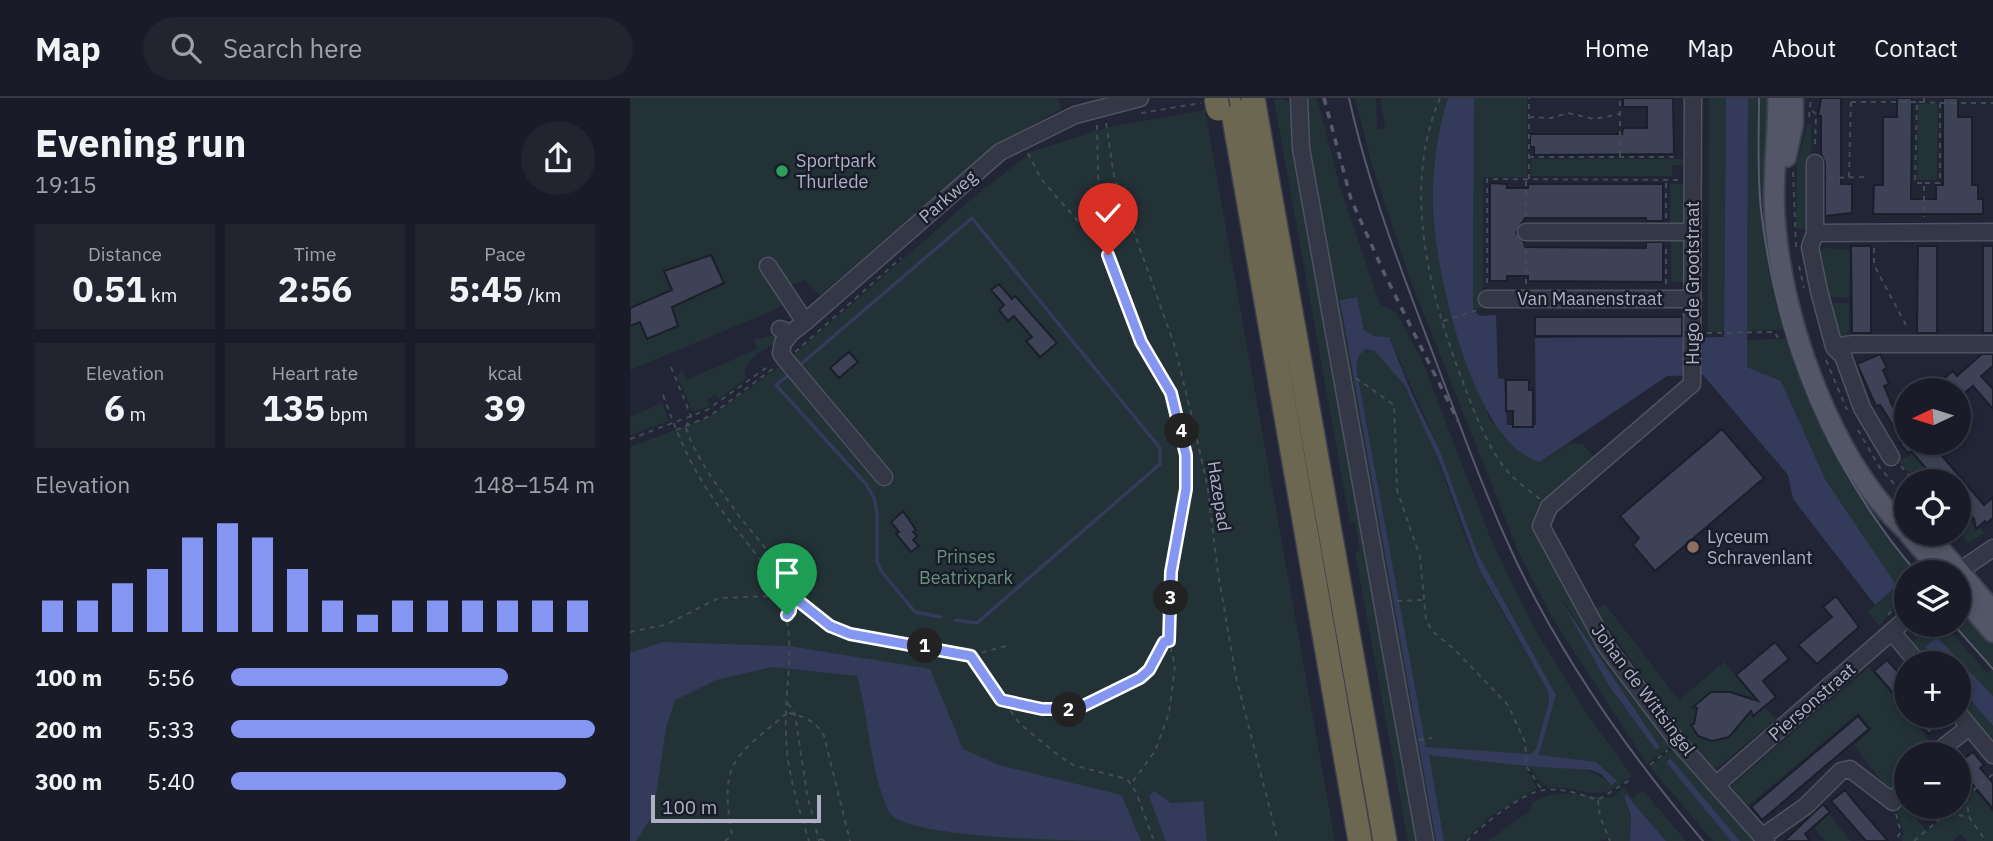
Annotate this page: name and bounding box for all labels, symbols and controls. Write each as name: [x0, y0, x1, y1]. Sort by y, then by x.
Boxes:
search box: [143, 17, 633, 80]
text: Map: [35, 27, 101, 70]
icon: search: [167, 29, 205, 67]
text: Search here: [223, 31, 362, 65]
text: Home: [1585, 32, 1649, 64]
text: Map: [1687, 32, 1733, 64]
text: About: [1771, 32, 1836, 64]
text: Contact: [1874, 32, 1958, 64]
text: Evening run: [35, 118, 246, 167]
button: share: [521, 121, 595, 195]
place label: Sportpark Thurlede: [796, 149, 877, 193]
marker: Sportpark Thurlede: [774, 163, 790, 179]
street label: Parkweg: [914, 165, 982, 228]
text: 19:15: [35, 169, 97, 199]
pin: [1078, 183, 1138, 255]
icon: check: [1089, 194, 1127, 232]
street label: Hugo de Grootstraat: [1681, 201, 1704, 365]
text: Distance: [88, 242, 162, 266]
text: Time: [294, 242, 336, 266]
text: Pace: [484, 242, 526, 266]
text: 0.51: [73, 266, 146, 312]
text: 2:56: [278, 266, 352, 312]
text: 5:45: [449, 266, 523, 312]
text: km: [146, 283, 177, 307]
text: /km: [523, 283, 561, 307]
street label: Van Maanenstraat: [1517, 287, 1663, 310]
text: Elevation: [86, 361, 164, 385]
text: Heart rate: [272, 361, 358, 385]
text: kcal: [488, 361, 522, 385]
north arrow: [1894, 378, 1970, 455]
map controls: [1894, 378, 1971, 819]
text: 6: [104, 385, 125, 431]
text: 135: [262, 385, 325, 431]
text: 39: [484, 385, 526, 431]
text: m: [125, 402, 146, 426]
text: bpm: [325, 402, 368, 426]
pin: 4: [1164, 414, 1200, 448]
text: 4: [1176, 418, 1187, 442]
street label: Hazepad: [1203, 459, 1236, 533]
text: Elevation: [35, 469, 130, 499]
text: 148–154 m: [473, 469, 595, 499]
button: locate: [1894, 469, 1971, 546]
place label: Lyceum Schravenlant: [1707, 525, 1813, 569]
marker: Lyceum Schravenlant: [1685, 539, 1701, 555]
pin: [757, 543, 817, 615]
park label: Prinses Beatrixpark: [919, 545, 1013, 589]
icon: arrive: [768, 554, 806, 592]
button: layers: [1894, 560, 1971, 637]
pin: 3: [1154, 580, 1188, 616]
text: 3: [1165, 585, 1176, 609]
street label: Johan de Wittsingel: [1586, 619, 1700, 760]
pin: 1: [908, 628, 942, 664]
text: 1: [919, 633, 930, 657]
button: +: [1894, 651, 1971, 728]
street label: Piersonstraat: [1763, 658, 1860, 746]
text: 100 m: [35, 662, 102, 692]
text: 5:56: [147, 662, 195, 692]
pin: 2: [1052, 692, 1087, 728]
text: 2: [1063, 697, 1074, 721]
text: 200 m: [35, 714, 102, 744]
text: 5:33: [147, 714, 195, 744]
button: −: [1894, 742, 1971, 819]
text: 300 m: [35, 766, 102, 796]
text: 5:40: [147, 766, 195, 796]
scale bar: [651, 792, 821, 824]
text: 100 m: [662, 795, 717, 819]

